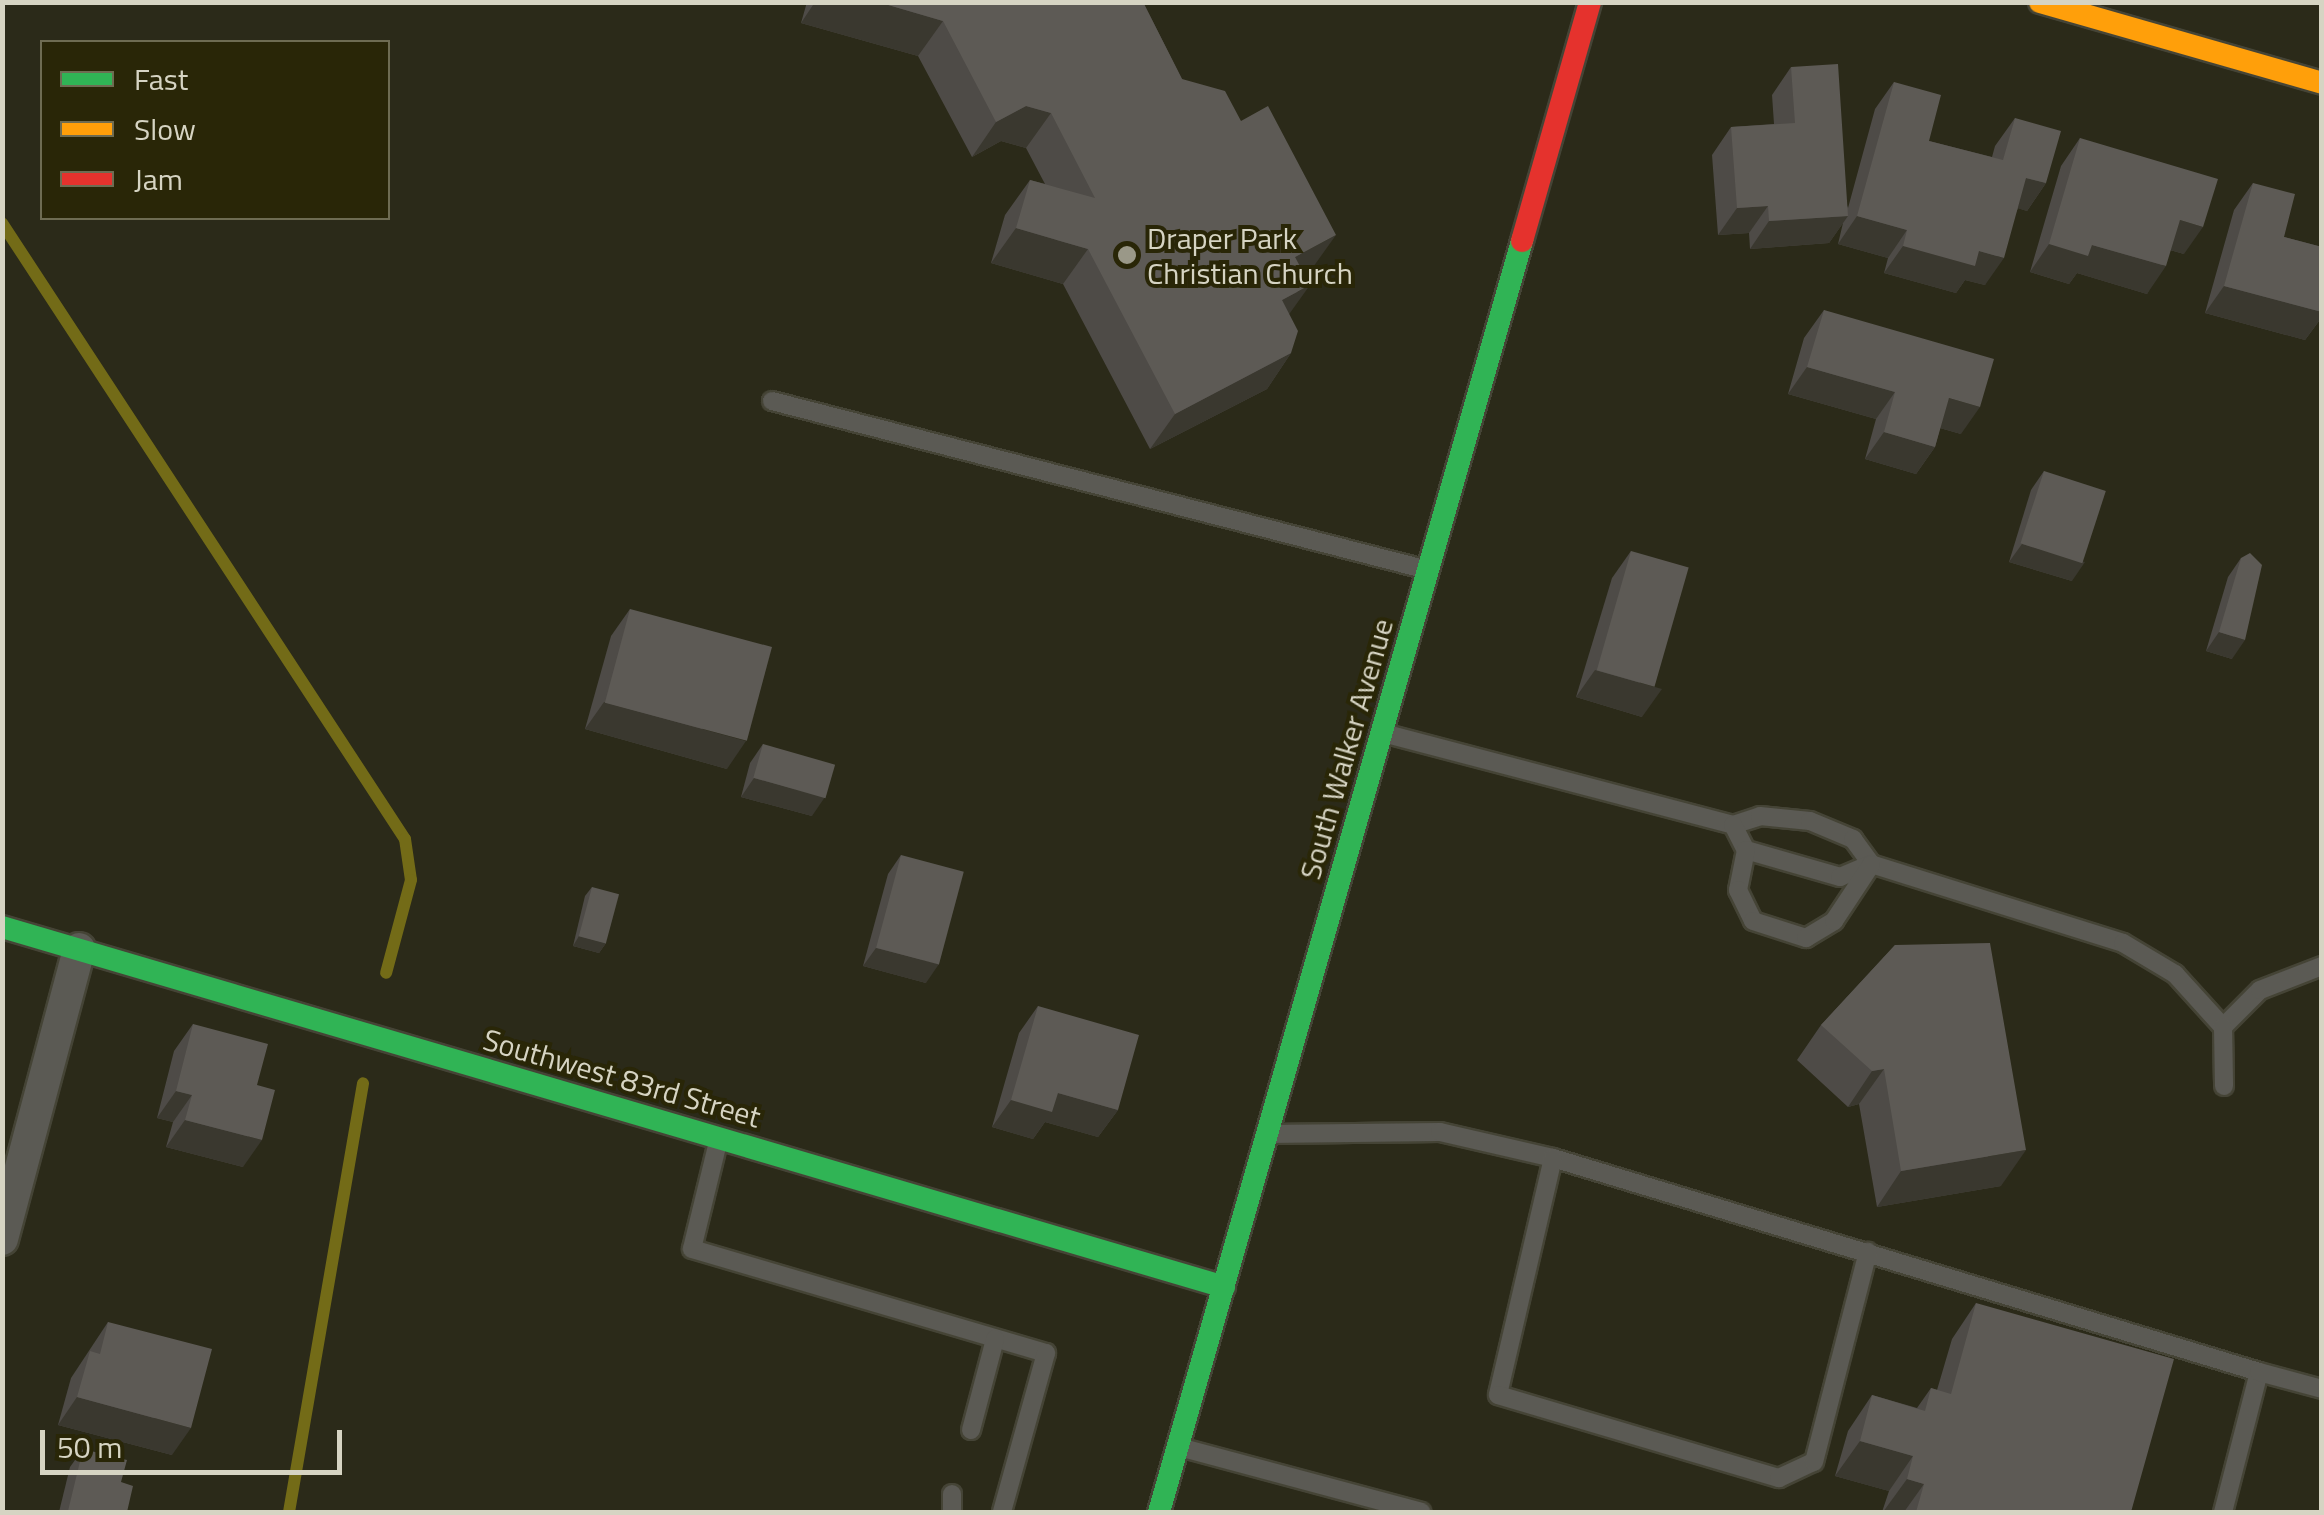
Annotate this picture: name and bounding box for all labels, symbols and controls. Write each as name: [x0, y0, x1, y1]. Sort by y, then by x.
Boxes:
legend: [40, 40, 390, 220]
text: Fast: [134, 56, 188, 102]
text: Slow: [134, 106, 196, 152]
text: Jam: [134, 156, 183, 202]
place label: Draper Park Christian Church: [1147, 220, 1353, 290]
marker: Draper Park Christian Church: [1116, 244, 1138, 266]
street label: South Walker Avenue: [1292, 615, 1400, 883]
street label: Southwest 83rd Street: [479, 1021, 765, 1135]
scale bar: [45, 1410, 348, 1472]
text: 50 m: [57, 1424, 122, 1470]

